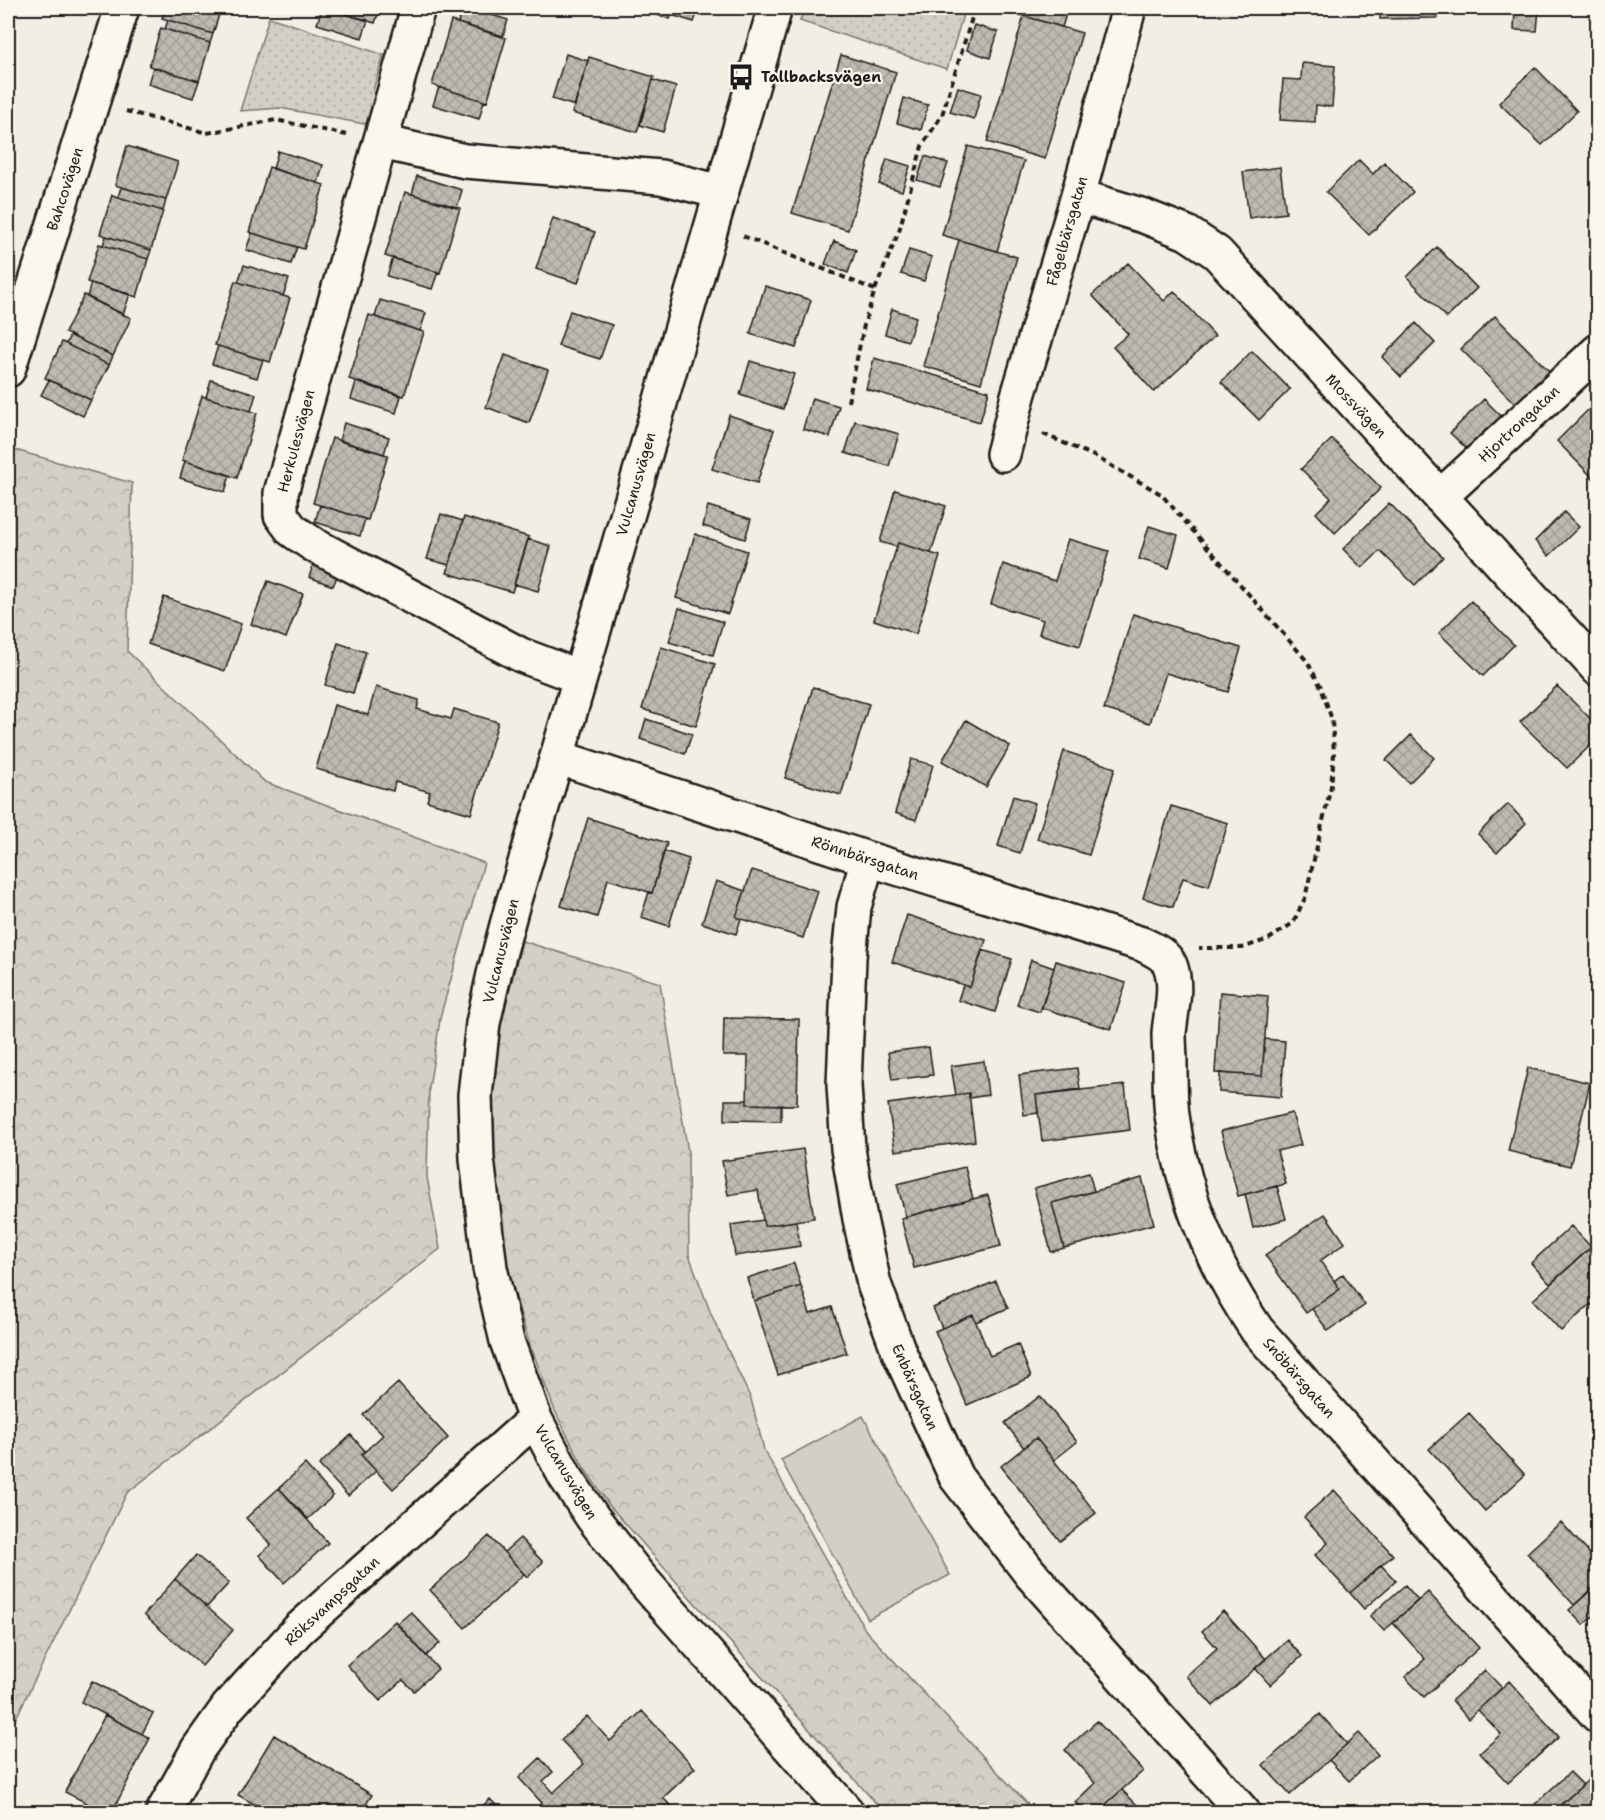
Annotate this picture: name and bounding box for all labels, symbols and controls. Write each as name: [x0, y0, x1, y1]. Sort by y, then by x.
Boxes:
bus stop icon: Tallbacksvägen: [726, 62, 756, 92]
place label: Tallbacksvägen: [761, 67, 881, 87]
street label: Bahcovägen: [42, 145, 88, 233]
street label: Fågelbärsgatan: [1042, 174, 1092, 288]
street label: Mossvägen: [1321, 370, 1391, 442]
street label: Hjortrongatan: [1474, 381, 1564, 467]
street label: Herkulesvägen: [273, 387, 319, 495]
street label: Vulcanusvägen: [612, 430, 660, 538]
street label: Rönnbärsgatan: [809, 831, 921, 885]
street label: Vulcanusvägen: [478, 897, 524, 1005]
street label: Snöbärsgatan: [1258, 1333, 1340, 1423]
street label: Enbärsgatan: [887, 1341, 943, 1433]
street label: Vulcanusvägen: [530, 1421, 602, 1523]
street label: Röksvampsgatan: [280, 1552, 384, 1650]

